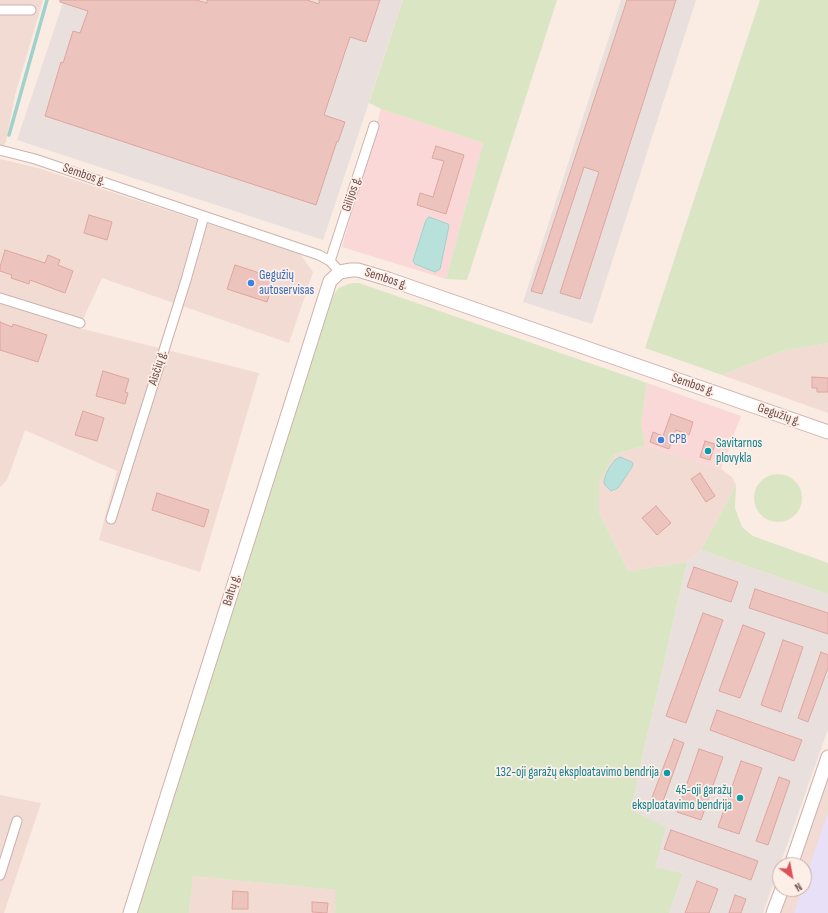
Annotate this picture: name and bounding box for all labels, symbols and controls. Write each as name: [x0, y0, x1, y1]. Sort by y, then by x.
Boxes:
street label: Sembos g.: [61, 160, 107, 190]
street label: Gilijos g.: [339, 174, 365, 214]
street label: Sembos g.: [363, 265, 409, 293]
place label: Gegužių autoservisas: [259, 268, 314, 299]
marker: Gegužių autoservisas: [246, 278, 256, 288]
street label: Aisčių g.: [145, 349, 171, 387]
street label: Sembos g.: [670, 370, 716, 400]
street label: Gegužių g.: [755, 400, 803, 430]
place label: CPB: [669, 432, 687, 448]
marker: CPB: [656, 435, 666, 445]
place label: Savitarnos plovykla: [716, 436, 762, 467]
marker: Savitarnos plovykla: [703, 446, 713, 456]
street label: Baltų g.: [220, 572, 244, 608]
place label: 132-oji garažų eksploatavimo bendrija: [496, 765, 659, 781]
marker: 132-oji garažų eksploatavimo bendrija: [662, 768, 672, 778]
place label: 45-oji garažų eksploatavimo bendrija: [632, 783, 732, 814]
marker: 45-oji garažų eksploatavimo bendrija: [735, 793, 745, 803]
north arrow: [772, 857, 812, 897]
text: N: [792, 880, 804, 894]

